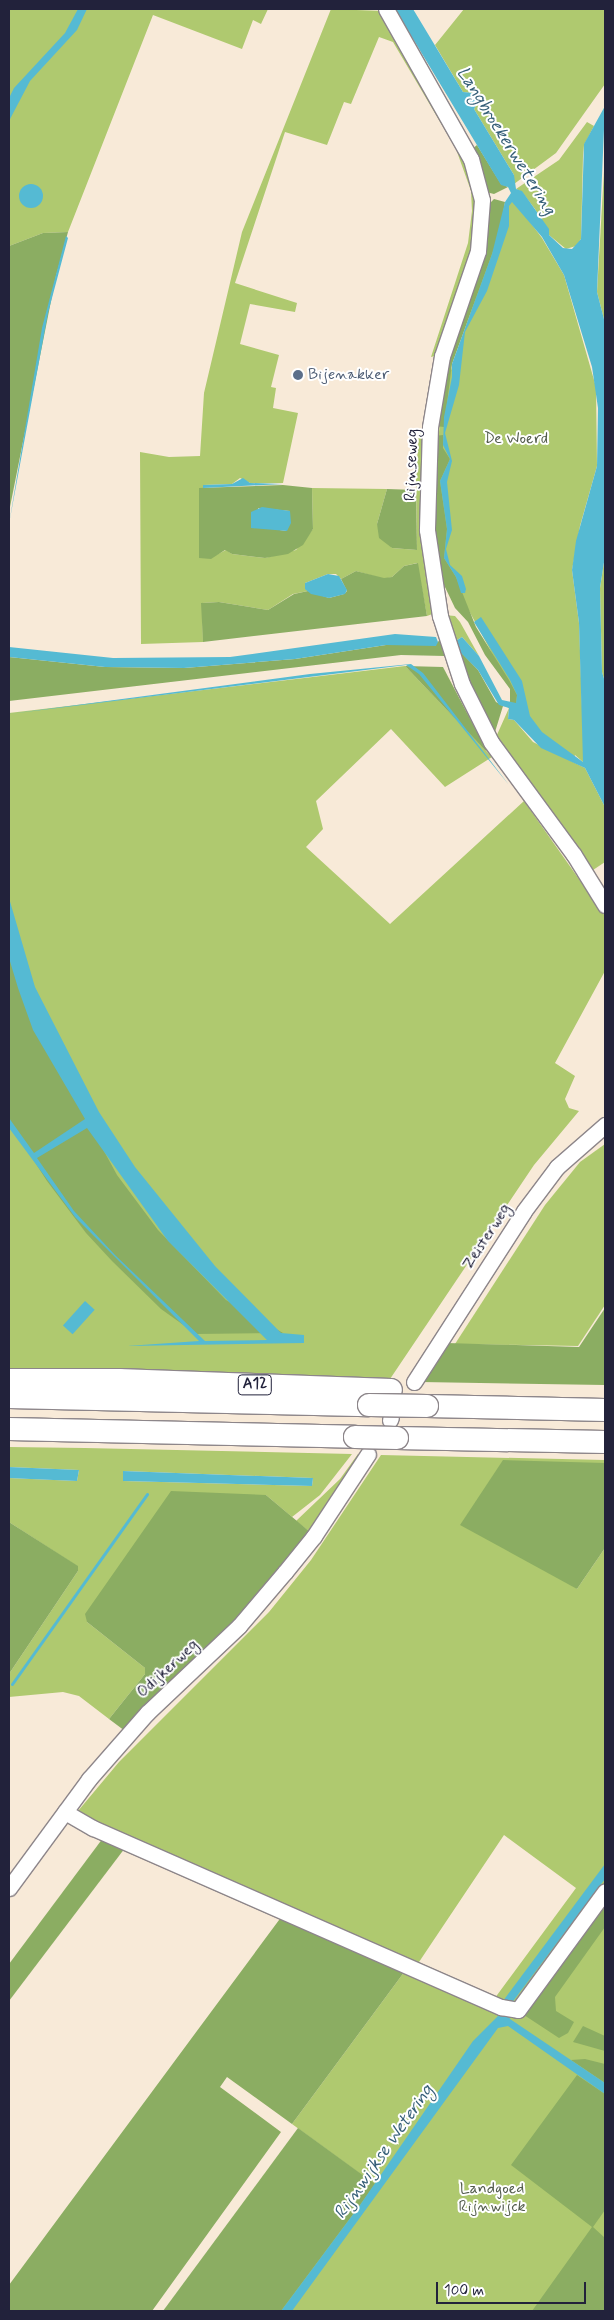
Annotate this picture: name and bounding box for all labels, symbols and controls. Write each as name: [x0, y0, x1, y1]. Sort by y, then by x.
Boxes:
water label: Langbroekerwetering: [452, 63, 560, 219]
place label: Bijenakker: [308, 365, 389, 385]
marker: Bijenakker: [292, 369, 304, 381]
street label: Rijnseweg: [401, 429, 423, 501]
park label: De Woerd: [483, 429, 549, 449]
street label: Zeisterweg: [459, 1200, 515, 1274]
road number: A12: [238, 1372, 272, 1398]
street label: Odijkerweg: [133, 1636, 203, 1702]
water label: Rijnwijkse Wetering: [330, 2081, 438, 2223]
park label: Landgoed Rijnwijck: [458, 2179, 526, 2217]
scale bar: [439, 2272, 589, 2304]
text: 100 m: [444, 2281, 484, 2301]

